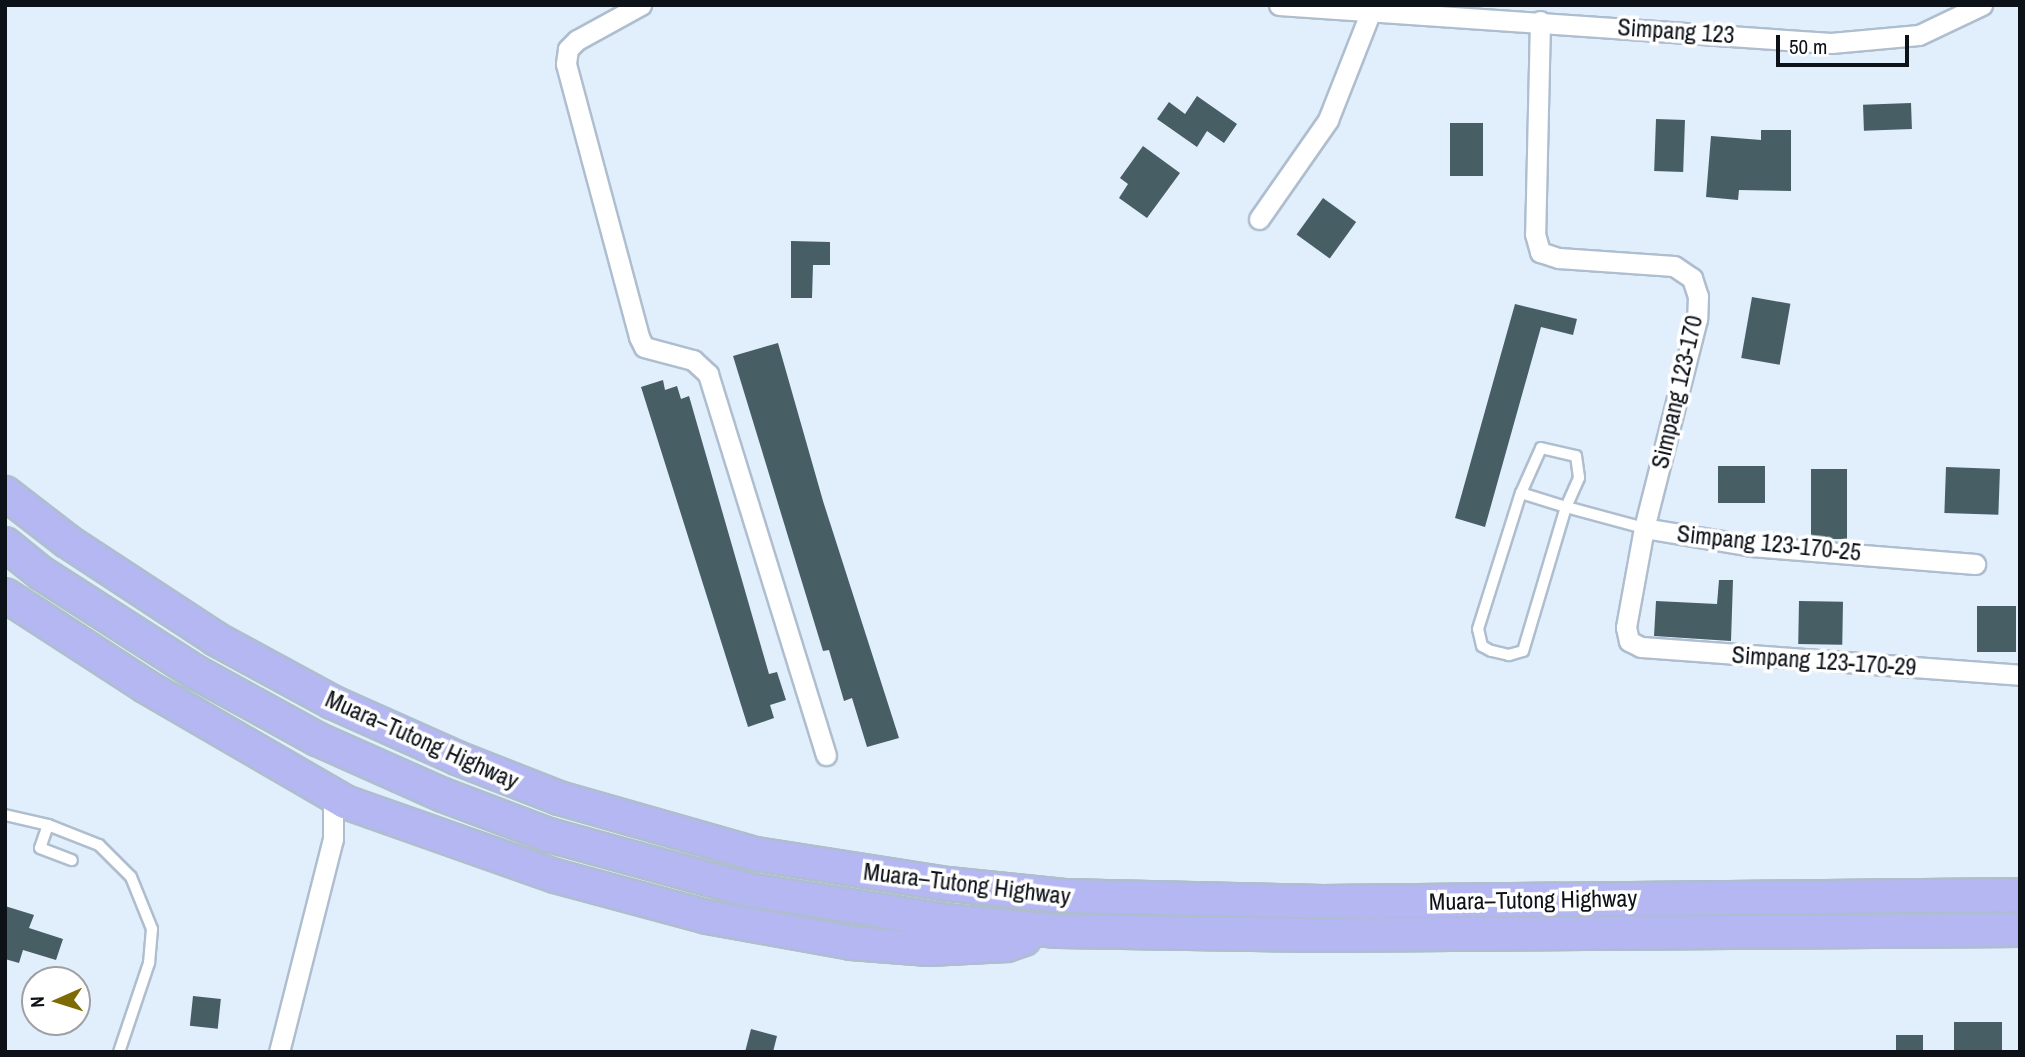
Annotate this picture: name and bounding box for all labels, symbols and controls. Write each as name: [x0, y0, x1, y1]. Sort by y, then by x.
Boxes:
street label: Simpang 123: [1617, 13, 1735, 49]
scale bar: [1780, 21, 1913, 65]
text: 50 m: [1789, 32, 1827, 61]
street label: Simpang 123-170: [1645, 313, 1709, 471]
street label: Simpang 123-170-25: [1676, 519, 1862, 567]
street label: Simpang 123-170-29: [1731, 640, 1917, 682]
street label: Muara–Tutong Highway: [321, 684, 523, 796]
street label: Muara–Tutong Highway: [862, 857, 1072, 911]
street label: Muara–Tutong Highway: [1429, 884, 1637, 916]
north arrow: [21, 966, 91, 1036]
text: N: [24, 996, 50, 1008]

